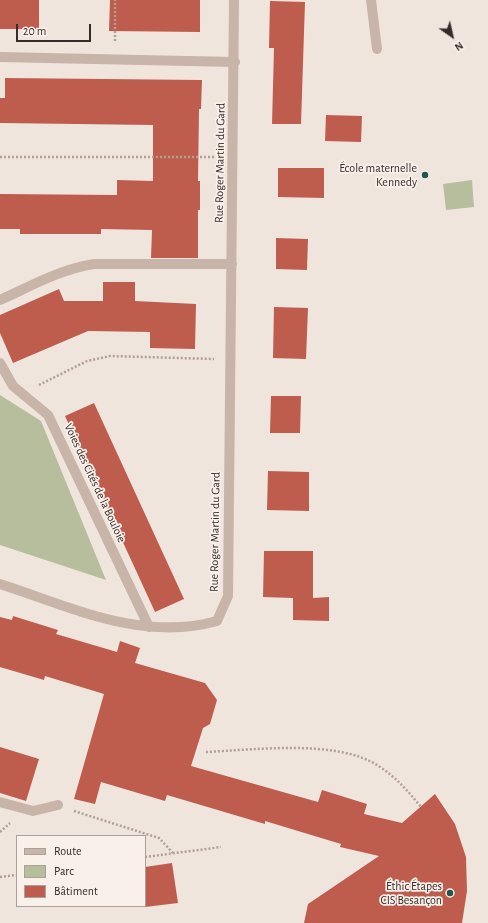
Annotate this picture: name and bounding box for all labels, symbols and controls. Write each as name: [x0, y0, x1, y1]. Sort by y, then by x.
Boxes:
scale bar: [18, 16, 93, 42]
north arrow: [432, 16, 472, 56]
text: 20 m: [23, 25, 46, 37]
text: N: [453, 40, 465, 53]
street label: Rue Roger Martin du Gard: [212, 103, 228, 223]
place label: École maternelle Kennedy: [339, 161, 417, 189]
marker: École maternelle Kennedy: [420, 170, 430, 180]
street label: Voies des Cités de la Bouloie: [61, 421, 129, 545]
street label: Rue Roger Martin du Gard: [207, 472, 223, 592]
legend: [16, 835, 146, 907]
text: Route: [54, 845, 81, 857]
text: Parc: [54, 865, 74, 877]
place label: Éthic Étapes CIS Besançon: [380, 879, 442, 907]
text: Bâtiment: [54, 885, 98, 897]
marker: Éthic Étapes CIS Besançon: [445, 888, 455, 898]

